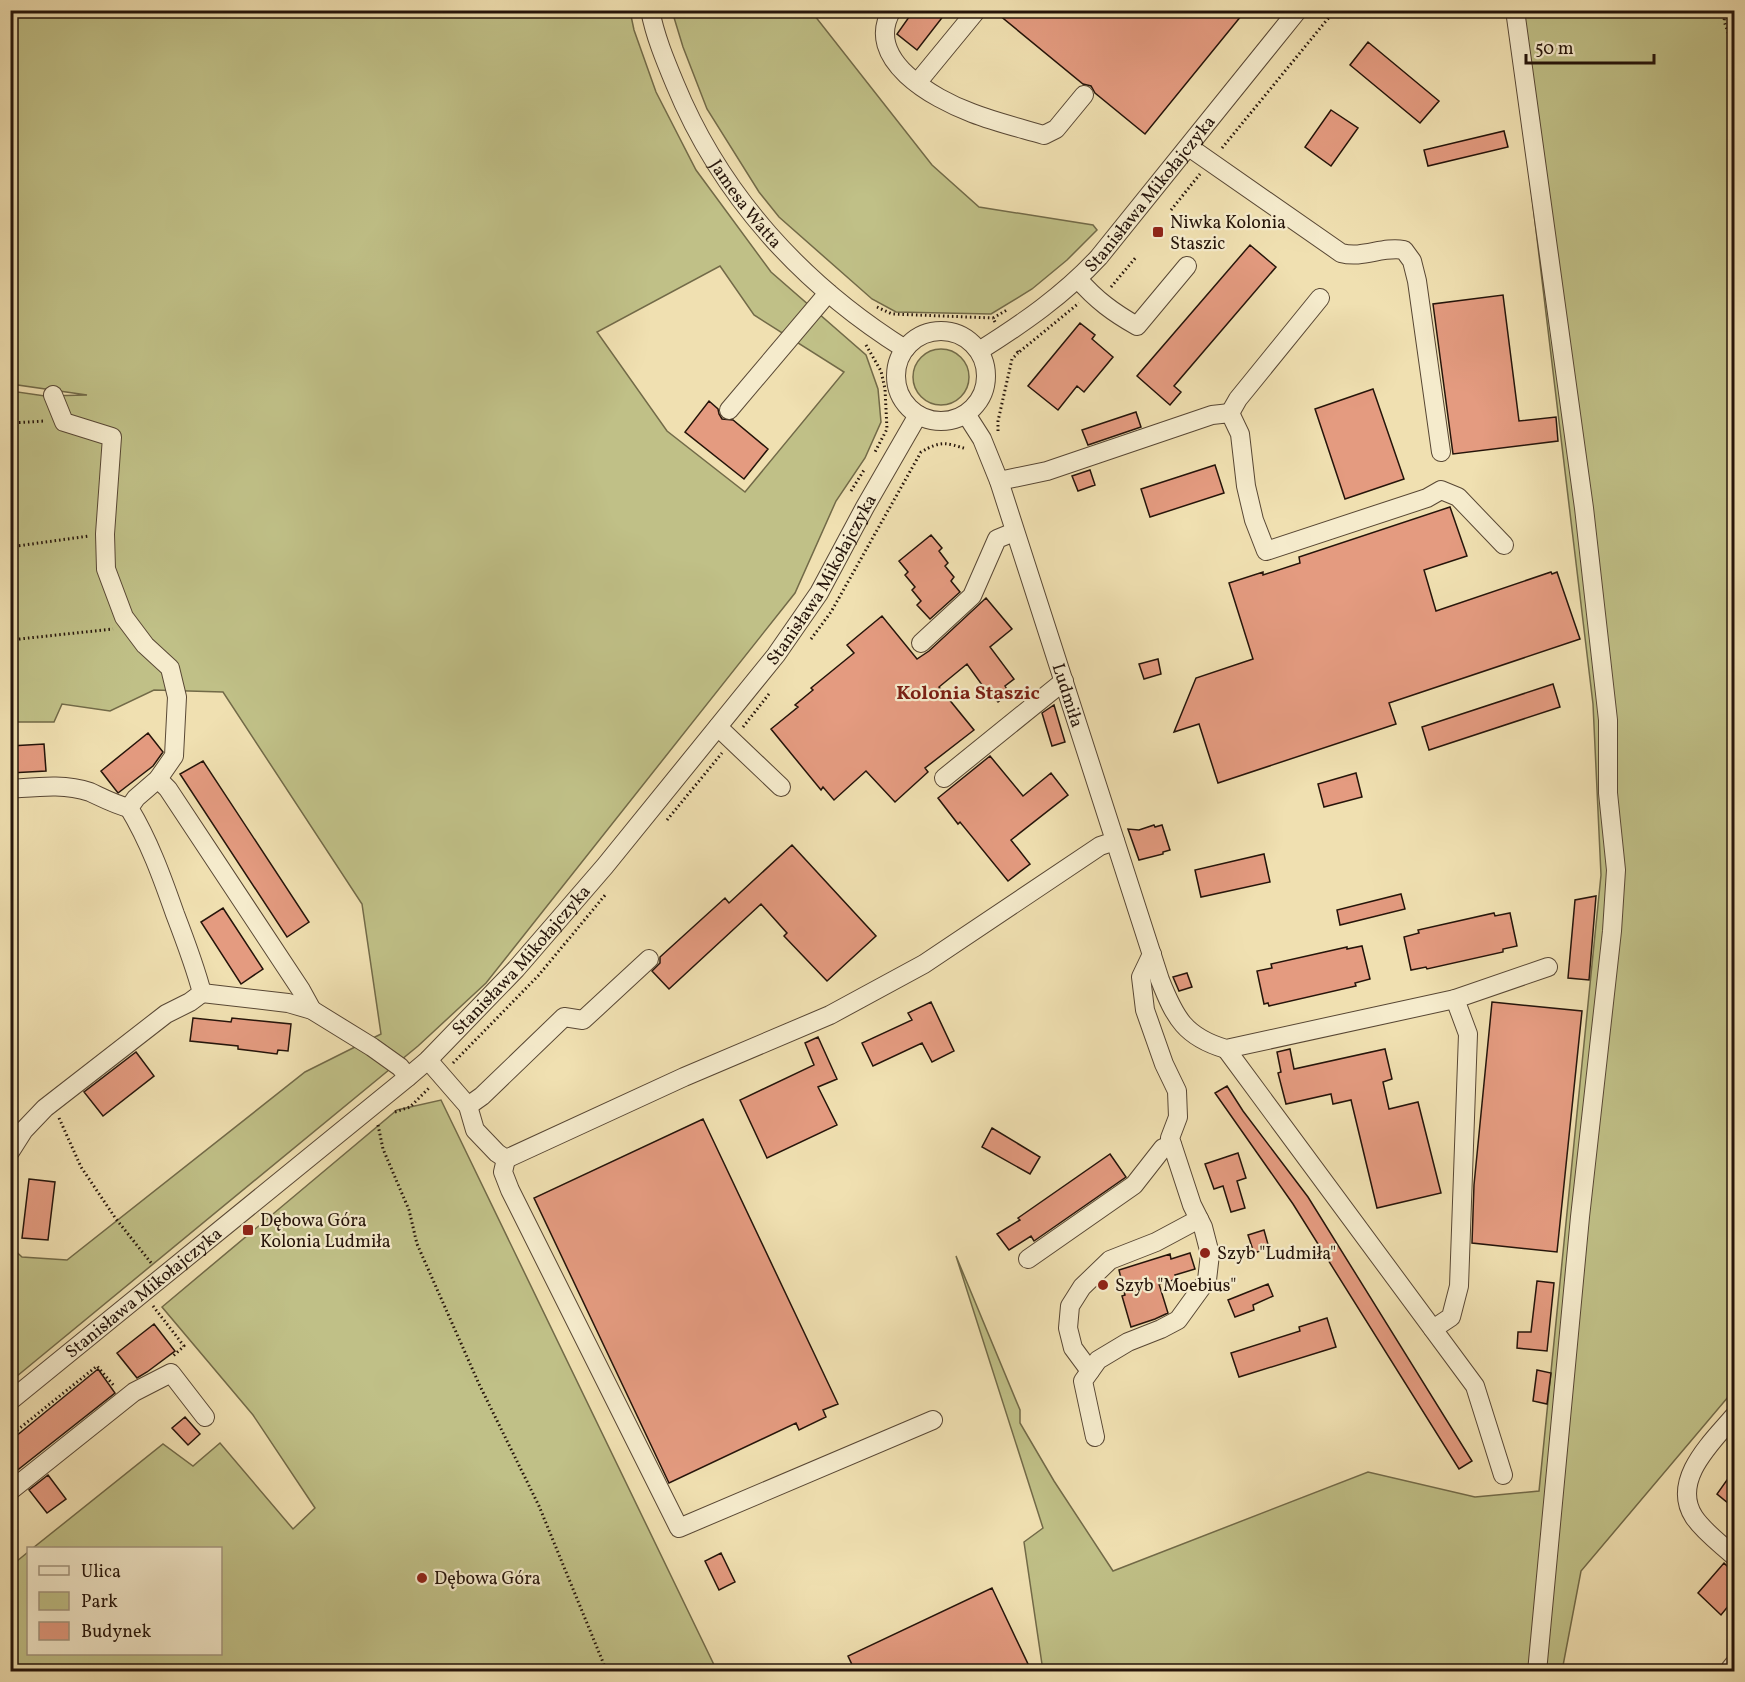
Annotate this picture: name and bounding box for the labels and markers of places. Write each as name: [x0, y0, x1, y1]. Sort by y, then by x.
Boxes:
place label: Niwka Kolonia Staszic: [1170, 211, 1286, 257]
marker: Niwka Kolonia Staszic: [1151, 225, 1165, 239]
place label: Dębowa Góra Kolonia Ludmiła: [260, 1209, 391, 1255]
marker: Dębowa Góra Kolonia Ludmiła: [241, 1223, 255, 1237]
place label: Szyb "Ludmiła": [1217, 1242, 1336, 1267]
marker: Szyb "Ludmiła": [1198, 1246, 1212, 1260]
place label: Szyb "Moebius": [1115, 1274, 1236, 1299]
marker: Szyb "Moebius": [1096, 1278, 1110, 1292]
place label: Dębowa Góra: [434, 1567, 541, 1592]
marker: Dębowa Góra: [415, 1571, 429, 1585]

